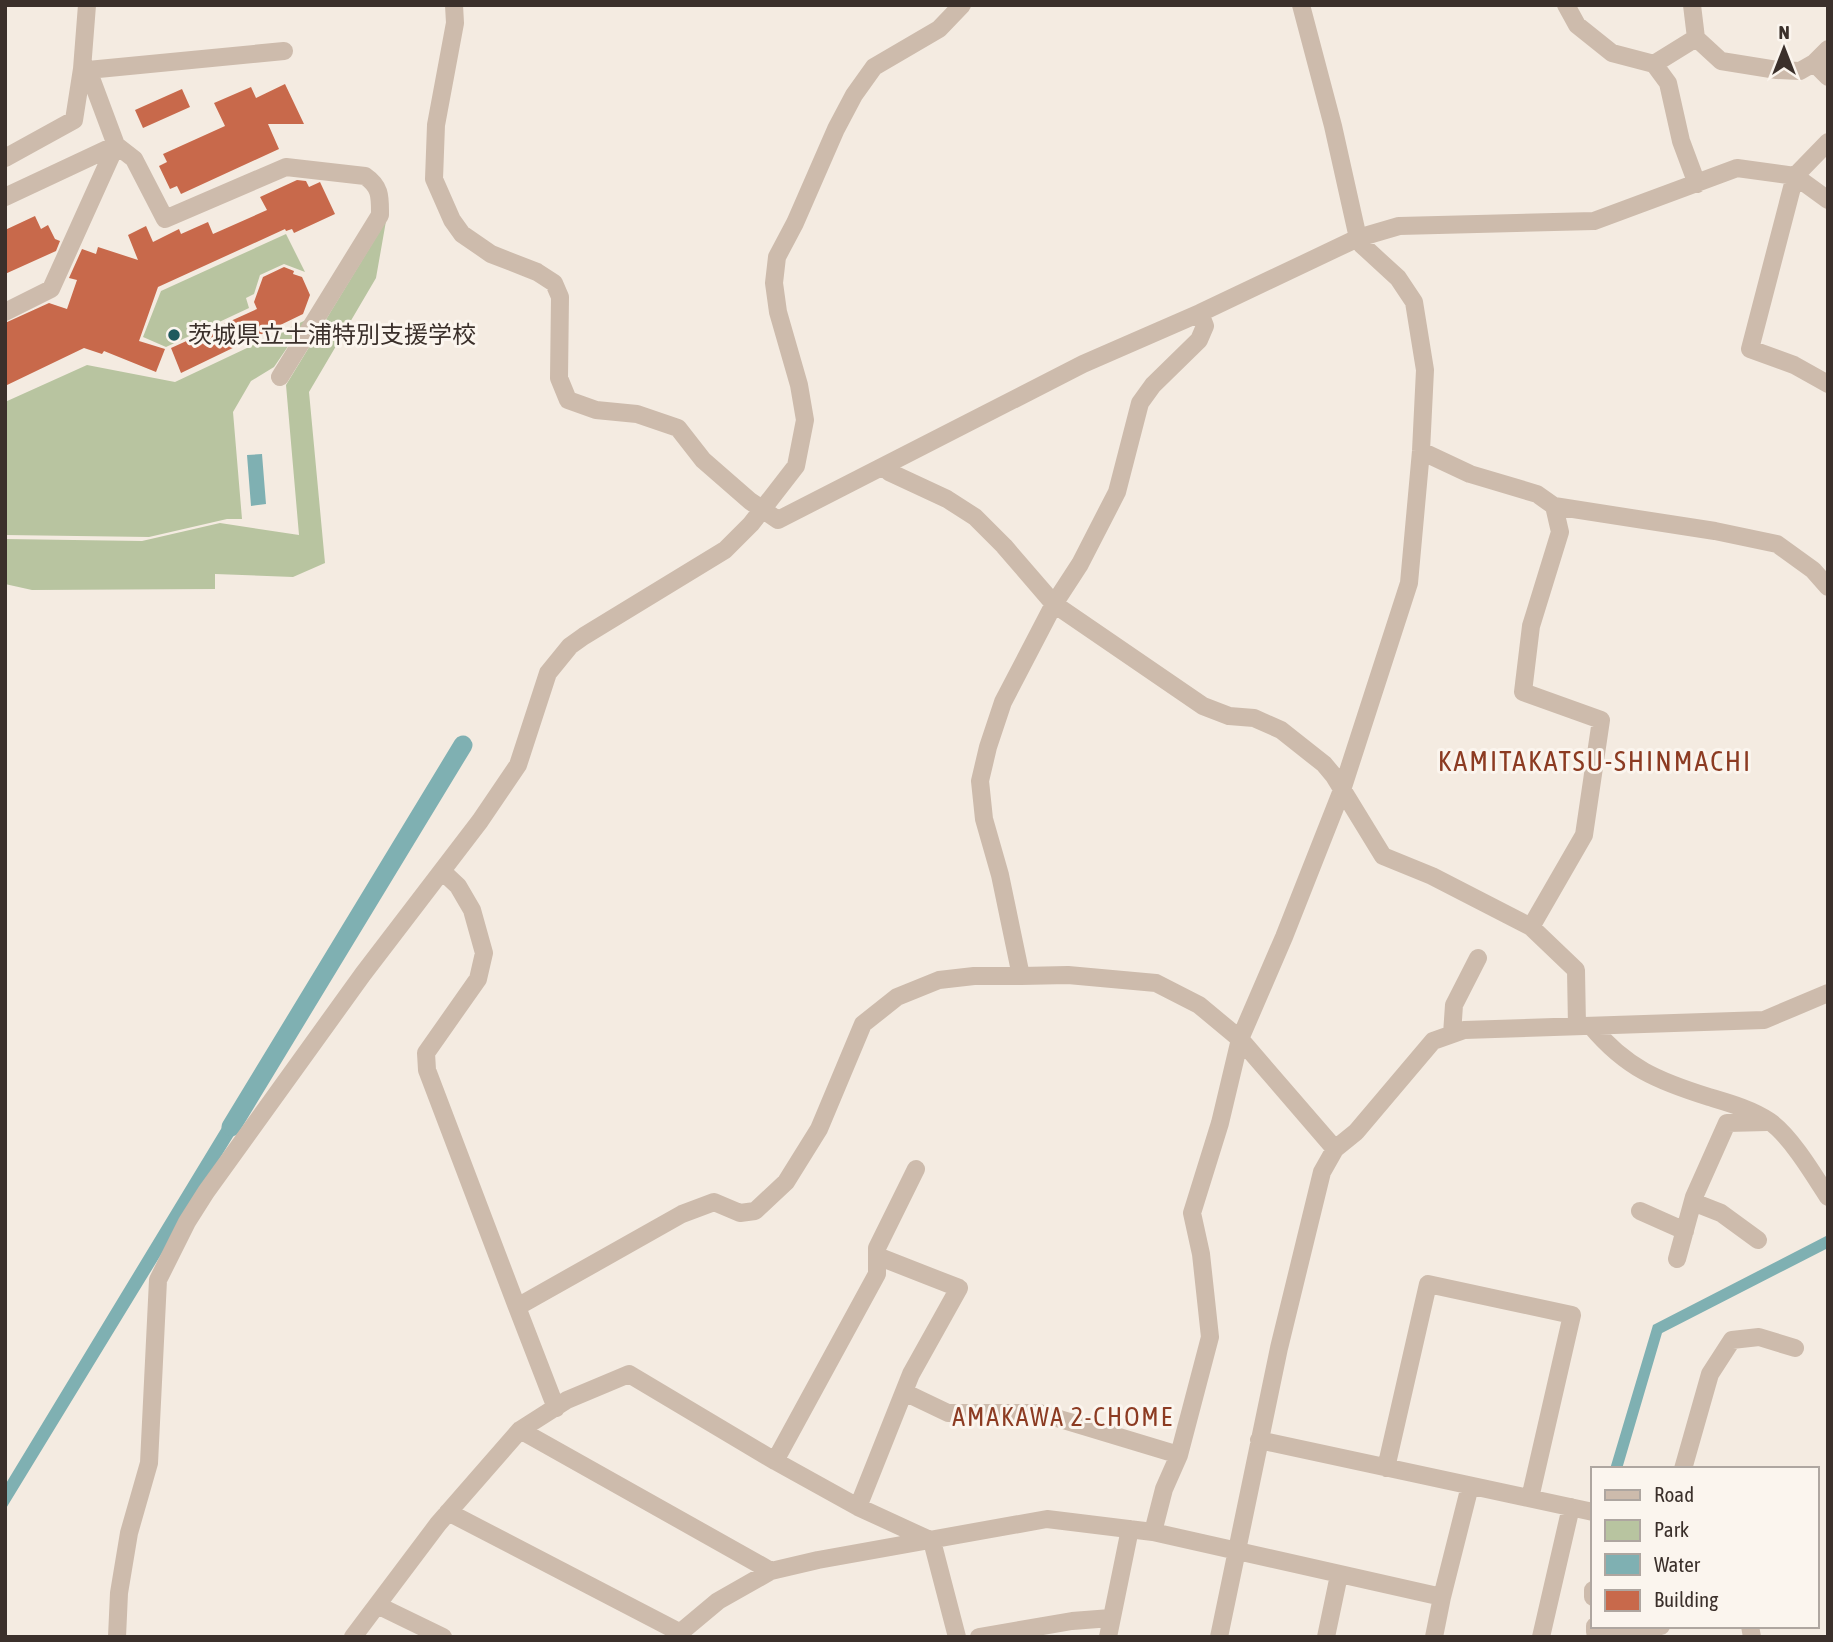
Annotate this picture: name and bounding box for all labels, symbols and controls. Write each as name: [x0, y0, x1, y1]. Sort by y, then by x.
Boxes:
north arrow: [1749, 14, 1819, 84]
text: N: [1778, 21, 1790, 43]
place label: 茨城県立土浦特別支援学校: [188, 321, 476, 348]
marker: 茨城県立土浦特別支援学校: [166, 327, 182, 343]
district label: KAMITAKATSU-SHINMACHI: [1438, 745, 1752, 777]
district label: AMAKAWA 2-CHOME: [952, 1402, 1174, 1432]
legend: [1591, 1467, 1819, 1628]
text: Road: [1654, 1482, 1694, 1506]
text: Park: [1654, 1517, 1689, 1541]
text: Water: [1654, 1552, 1701, 1576]
text: Building: [1654, 1587, 1718, 1611]

